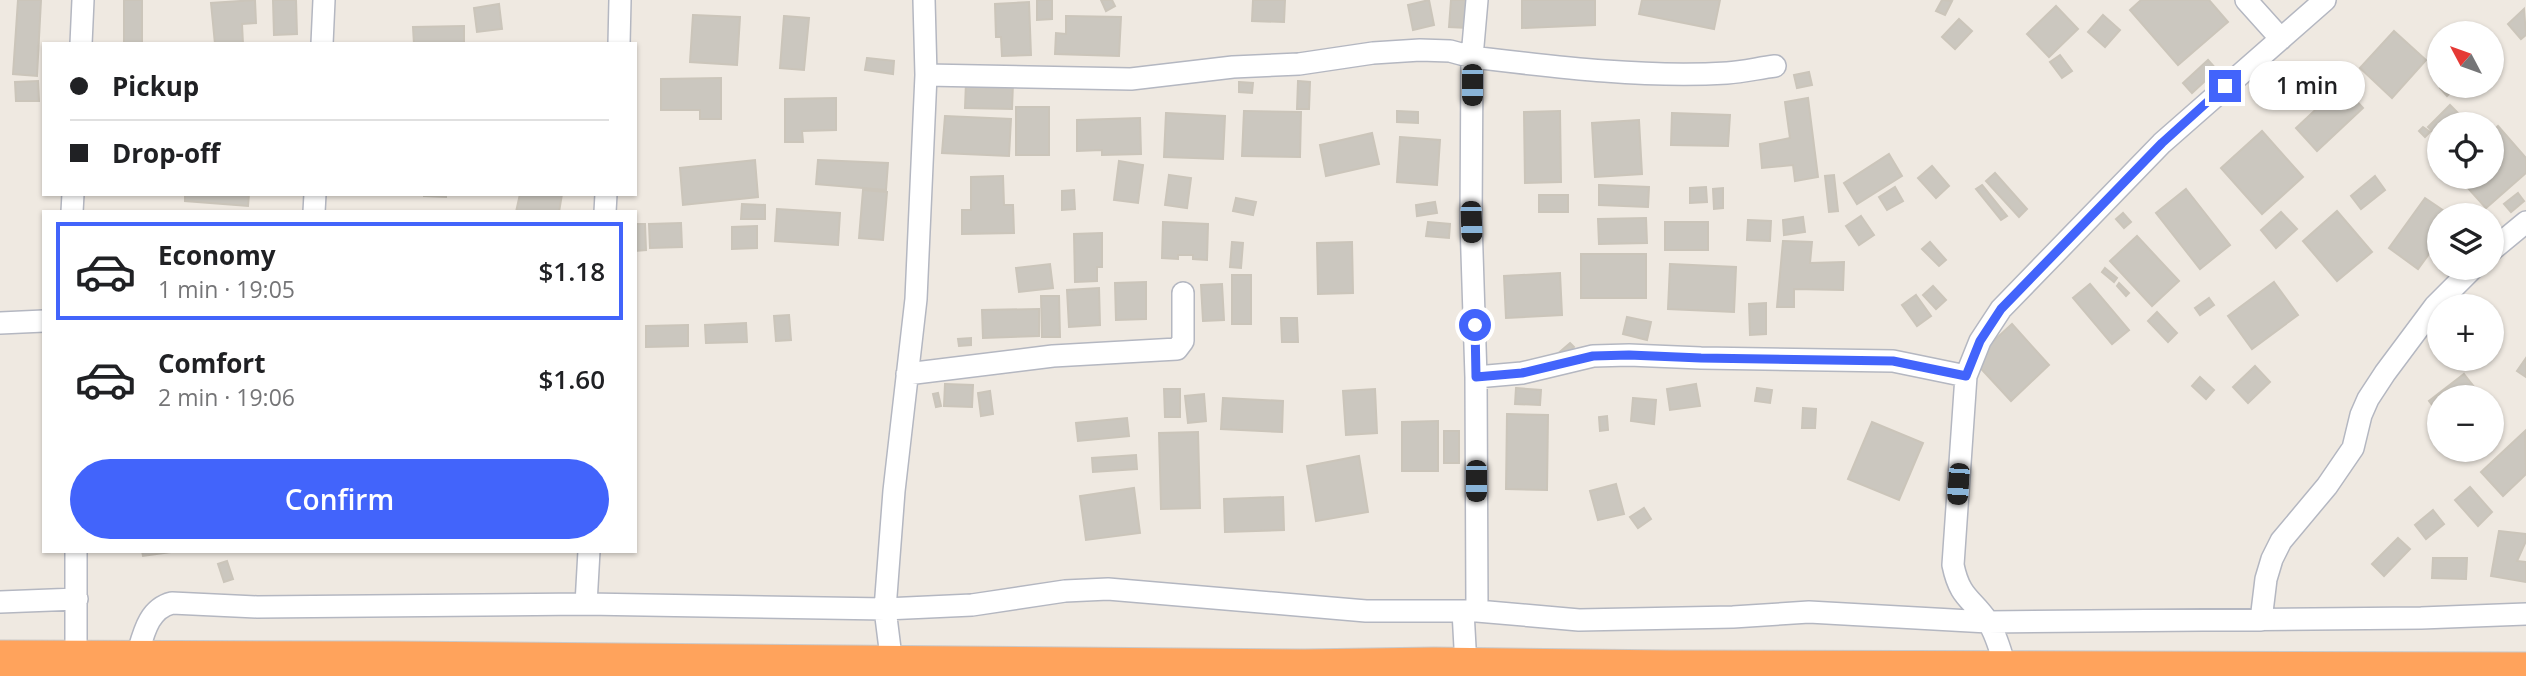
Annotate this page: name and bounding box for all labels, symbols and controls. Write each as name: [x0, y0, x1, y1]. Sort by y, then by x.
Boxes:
north arrow: [2427, 21, 2504, 98]
map controls: [2427, 21, 2504, 462]
callout: 1 min: [2250, 62, 2365, 110]
car: [1462, 64, 1483, 106]
text: Pickup: [112, 68, 199, 104]
text: 1 min: [2276, 69, 2338, 101]
route end: [2209, 70, 2241, 102]
button: locate: [2427, 112, 2504, 189]
text: Drop-off: [112, 135, 220, 171]
car: [1460, 201, 1483, 243]
button: layers: [2427, 203, 2504, 280]
text: Economy: [158, 237, 276, 273]
icon: car: [74, 240, 137, 303]
text: $1.18: [538, 253, 605, 289]
text: 1 min · 19:05: [158, 273, 295, 305]
button: +: [2427, 294, 2504, 371]
route start: [1459, 309, 1491, 341]
text: Comfort: [158, 345, 265, 381]
icon: car: [74, 348, 137, 411]
text: $1.60: [538, 361, 605, 397]
text: 2 min · 19:06: [158, 381, 295, 413]
button: −: [2427, 385, 2504, 462]
button: Confirm: [70, 459, 609, 539]
car: [1466, 460, 1487, 502]
car: [1947, 462, 1970, 506]

